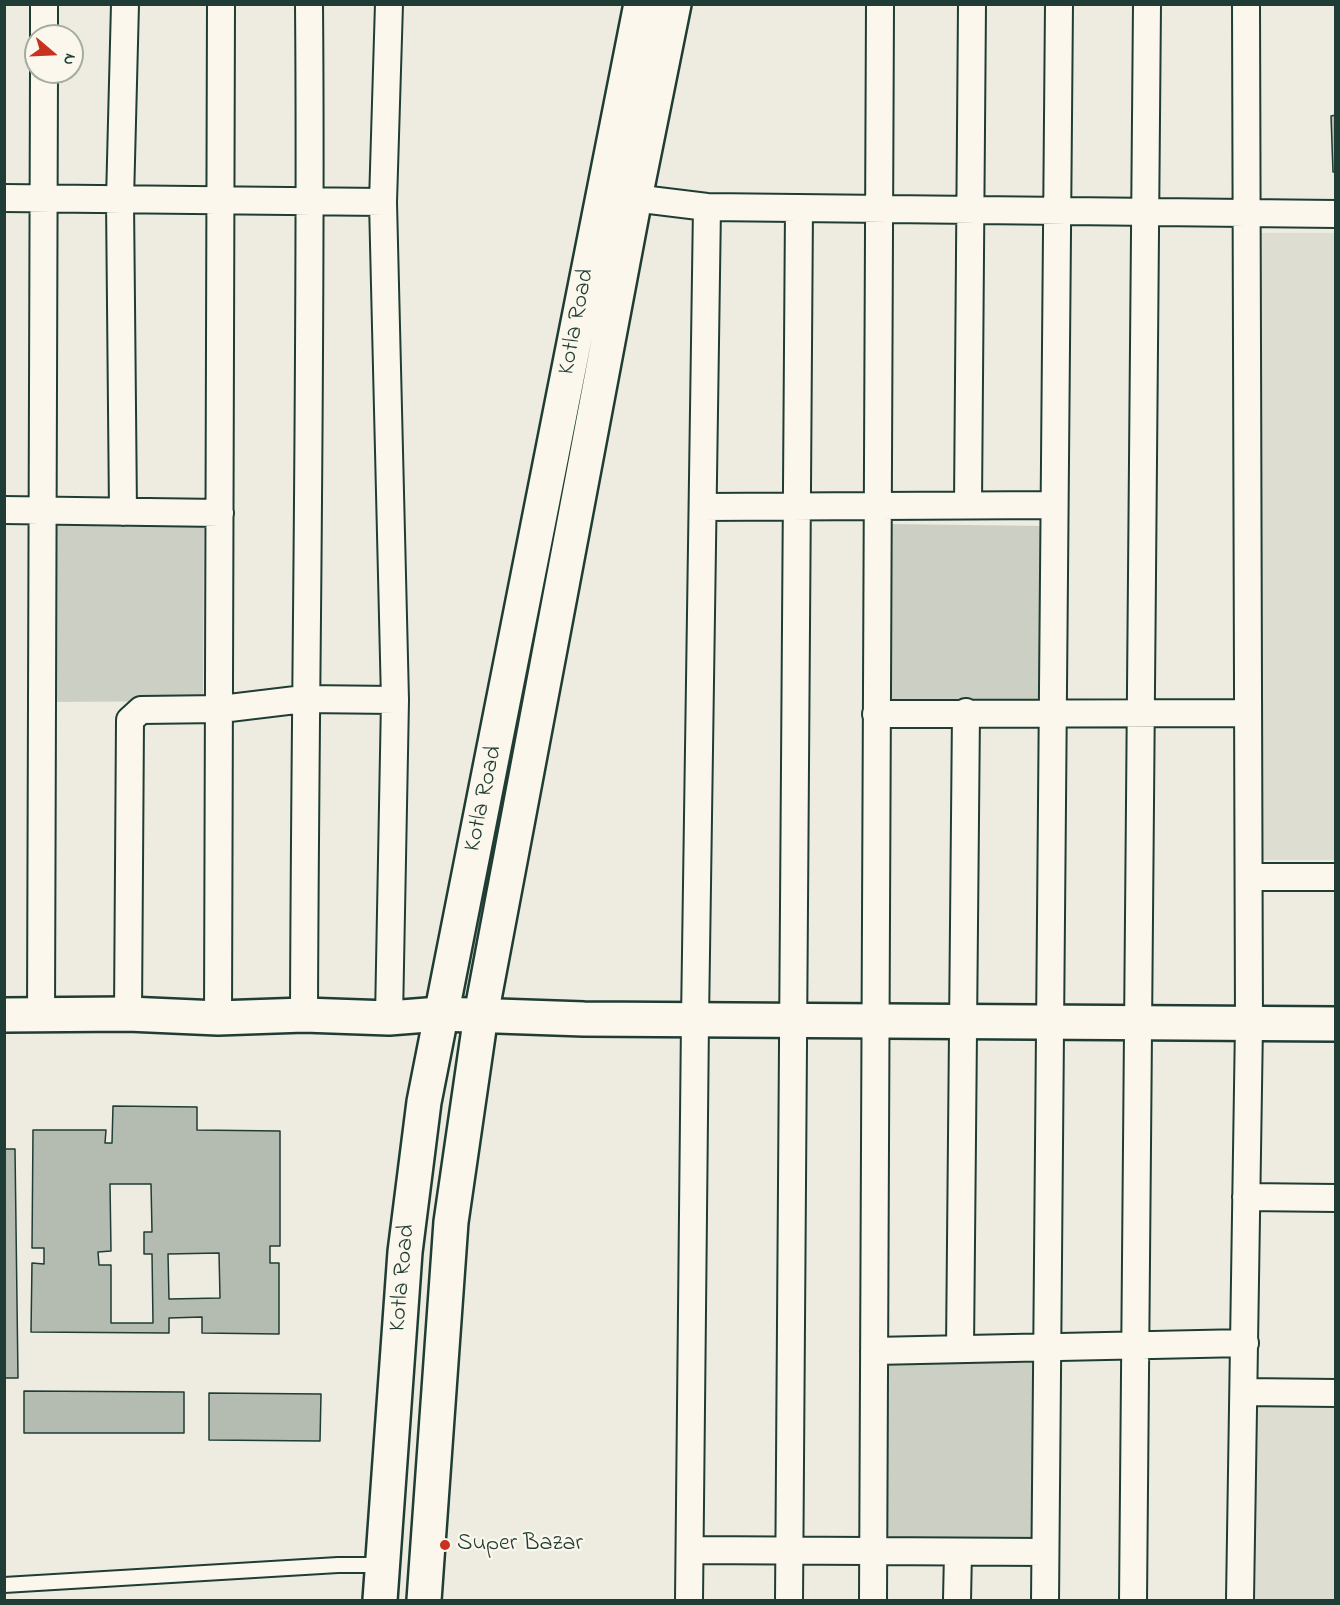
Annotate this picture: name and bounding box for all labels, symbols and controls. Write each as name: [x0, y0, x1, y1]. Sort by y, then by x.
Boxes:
north arrow: [24, 24, 84, 84]
text: N: [56, 50, 82, 68]
street label: Kotla Road: [554, 267, 602, 377]
street label: Kotla Road: [460, 743, 510, 855]
street label: Kotla Road: [385, 1223, 423, 1333]
place label: Super Bazar: [457, 1531, 583, 1559]
marker: Super Bazar: [438, 1538, 452, 1552]

